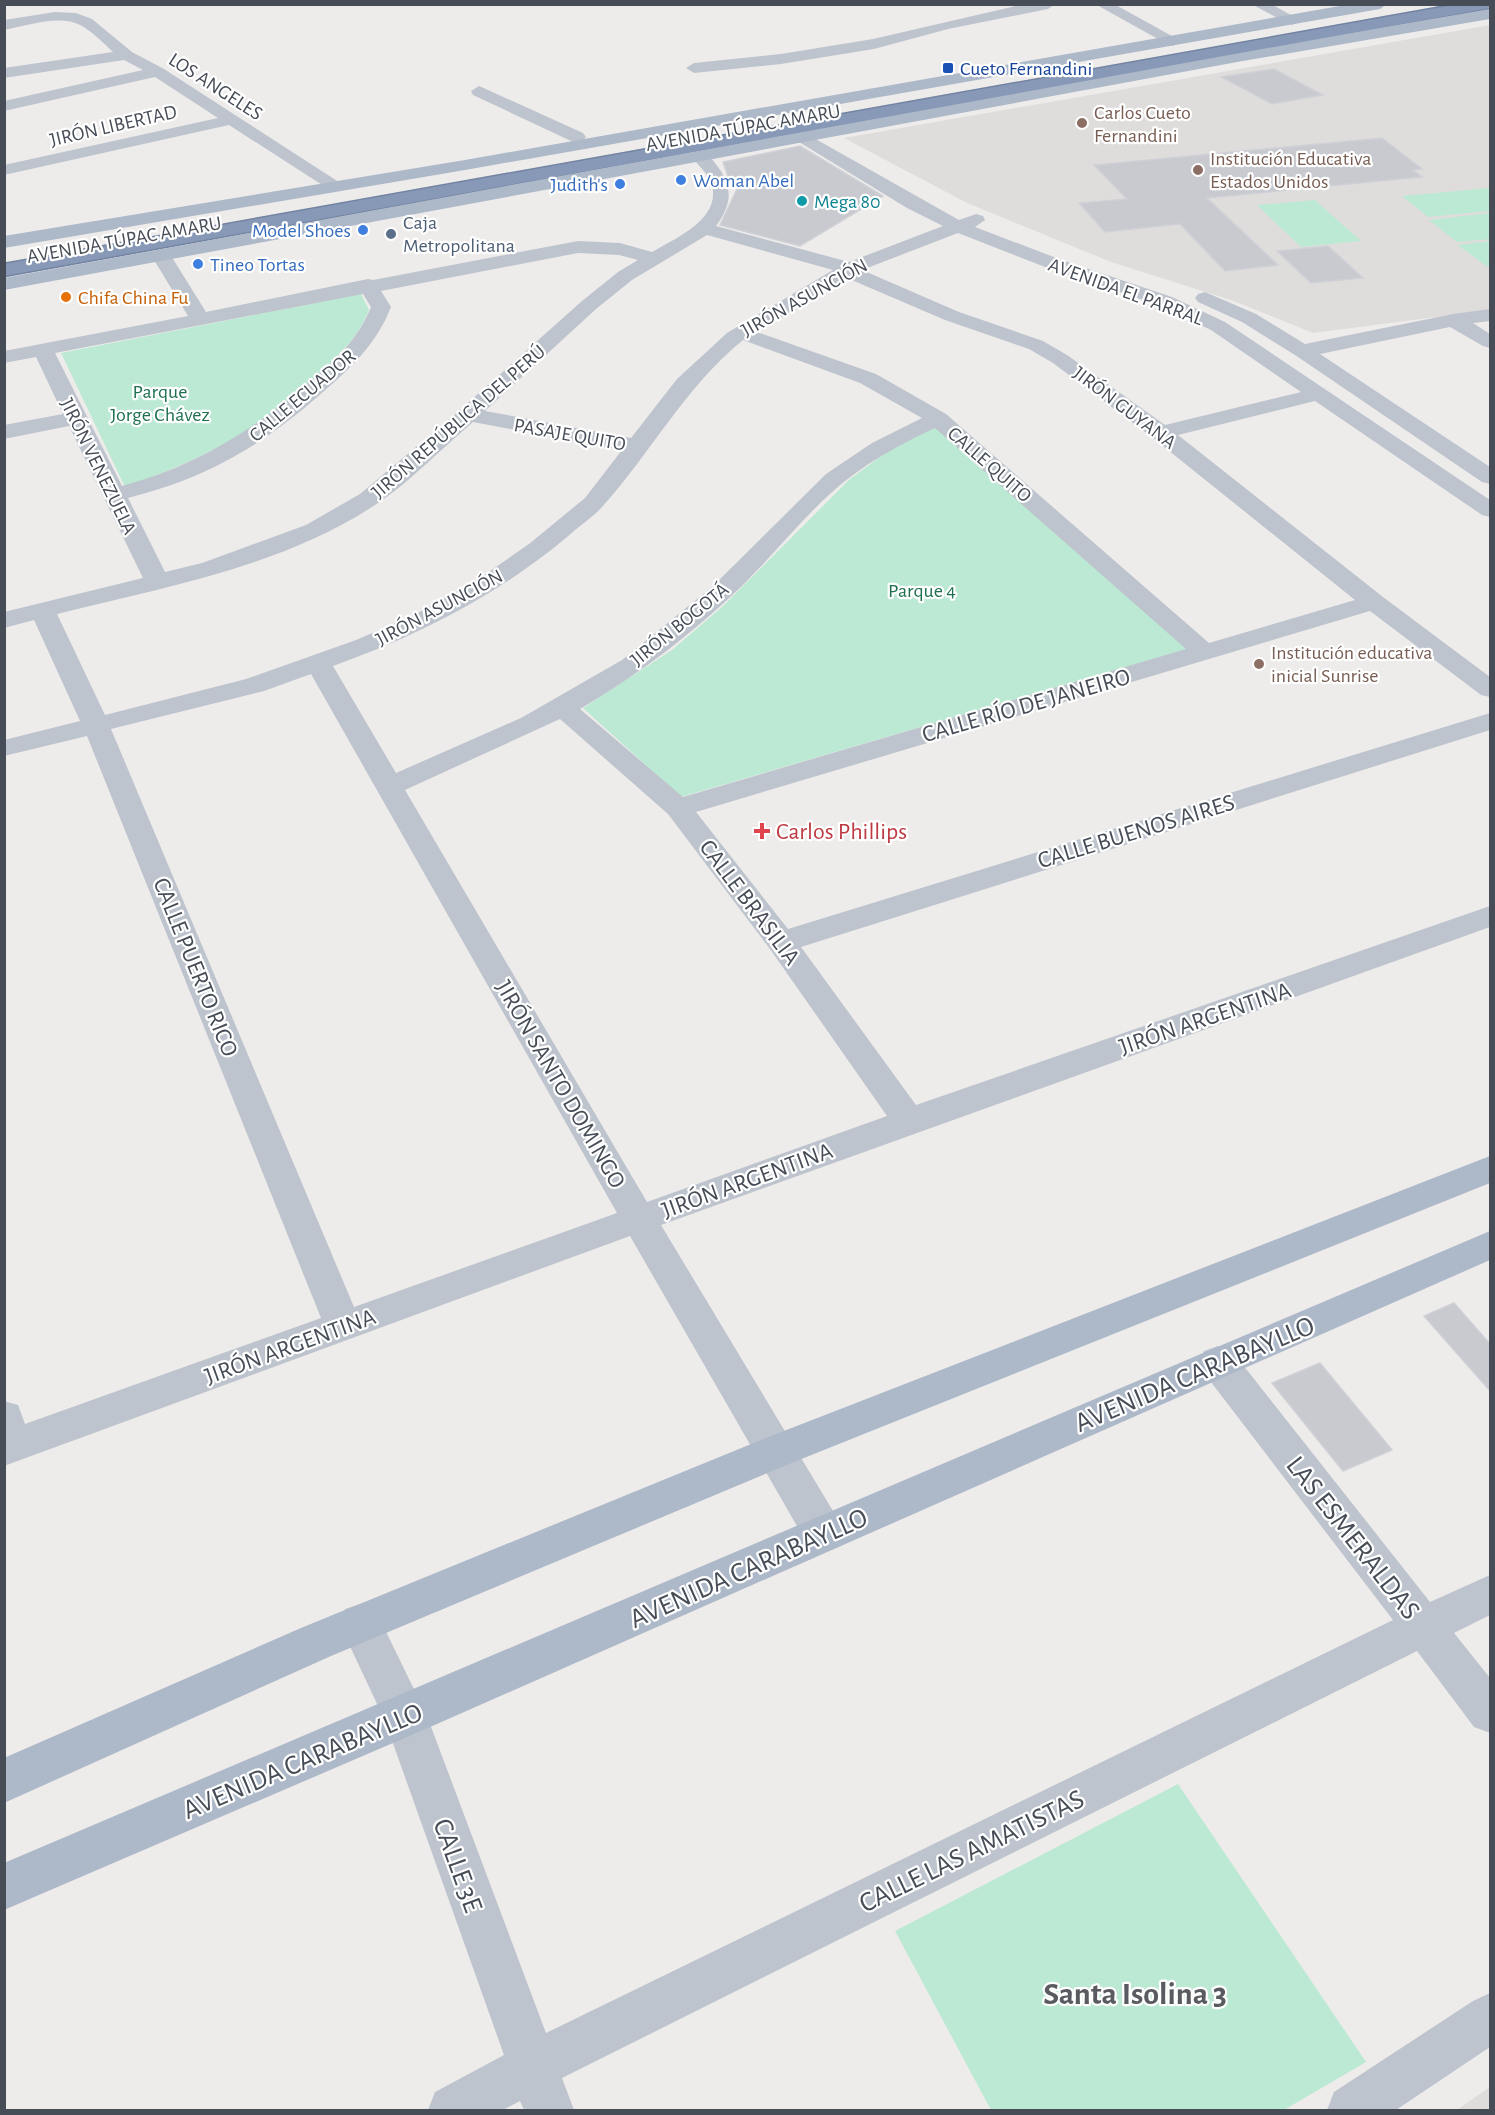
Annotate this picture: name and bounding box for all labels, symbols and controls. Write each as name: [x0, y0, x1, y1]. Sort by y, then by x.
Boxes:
street label: LOS ANGELES: [165, 49, 266, 124]
place label: Cueto Fernandini: [960, 59, 1092, 79]
marker: Cueto Fernandini: [941, 61, 955, 75]
street label: AVENIDA TÚPAC AMARU: [644, 100, 842, 155]
street label: JIRÓN LIBERTAD: [48, 101, 179, 150]
place label: Carlos Cueto Fernandini: [1094, 103, 1191, 146]
marker: Carlos Cueto Fernandini: [1075, 116, 1089, 130]
place label: Institución Educativa Estados Unidos: [1210, 149, 1371, 192]
marker: Institución Educativa Estados Unidos: [1191, 163, 1205, 177]
place label: Woman Abel: [693, 171, 794, 191]
marker: Woman Abel: [674, 173, 688, 187]
place label: Judith's: [550, 175, 608, 195]
marker: Judith's: [613, 177, 627, 191]
place label: Mega 80: [814, 192, 880, 212]
marker: Mega 80: [795, 194, 809, 208]
street label: AVENIDA TÚPAC AMARU: [25, 212, 223, 267]
place label: Caja Metropolitana: [403, 213, 515, 256]
place label: Model Shoes: [252, 221, 351, 241]
marker: Model Shoes: [356, 223, 370, 237]
marker: Caja Metropolitana: [384, 227, 398, 241]
street label: JIRÓN ASUNCIÓN: [738, 254, 871, 341]
place label: Tineo Tortas: [210, 255, 305, 275]
street label: AVENIDA EL PARRAL: [1046, 255, 1206, 329]
marker: Tineo Tortas: [191, 257, 205, 271]
place label: Chifa China Fu: [78, 288, 188, 308]
marker: Chifa China Fu: [59, 290, 73, 304]
street label: JIRÓN REPÚBLICA DEL PERÚ: [367, 340, 549, 502]
street label: CALLE ECUADOR: [246, 346, 360, 446]
street label: JIRÓN GUYANA: [1069, 362, 1180, 453]
park label: Parque Jorge Chávez: [110, 382, 210, 425]
street label: JIRÓN VENEZUELA: [56, 395, 141, 538]
street label: PASAJE QUITO: [512, 415, 627, 455]
street label: CALLE QUITO: [944, 423, 1035, 506]
street label: JIRÓN ASUNCIÓN: [372, 565, 506, 650]
street label: JIRÓN BOGOTÁ: [626, 578, 733, 670]
park label: Parque 4: [888, 581, 956, 601]
place label: Institución educativa inicial Sunrise: [1271, 643, 1433, 686]
marker: Institución educativa inicial Sunrise: [1252, 657, 1266, 671]
street label: CALLE RÍO DE JANEIRO: [919, 663, 1133, 747]
street label: CALLE BUENOS AIRES: [1035, 791, 1238, 873]
place label: Carlos Phillips: [776, 820, 907, 844]
marker: Carlos Phillips: [753, 822, 771, 840]
street label: CALLE BRASILIA: [694, 835, 804, 970]
street label: CALLE PUERTO RICO: [148, 875, 242, 1060]
street label: JIRÓN SANTO DOMINGO: [491, 976, 631, 1192]
street label: JIRÓN ARGENTINA: [1116, 976, 1294, 1060]
street label: JIRÓN ARGENTINA: [658, 1137, 836, 1223]
street label: JIRÓN ARGENTINA: [201, 1303, 379, 1389]
street label: AVENIDA CARABAYLLO: [1071, 1312, 1319, 1438]
street label: LAS ESMERALDAS: [1280, 1451, 1425, 1625]
street label: AVENIDA CARABAYLLO: [626, 1504, 872, 1634]
street label: AVENIDA CARABAYLLO: [179, 1699, 427, 1825]
street label: CALLE LAS AMATISTAS: [855, 1785, 1089, 1918]
street label: CALLE 3E: [427, 1815, 487, 1916]
district label: Santa Isolina 3: [1043, 1978, 1227, 2010]

